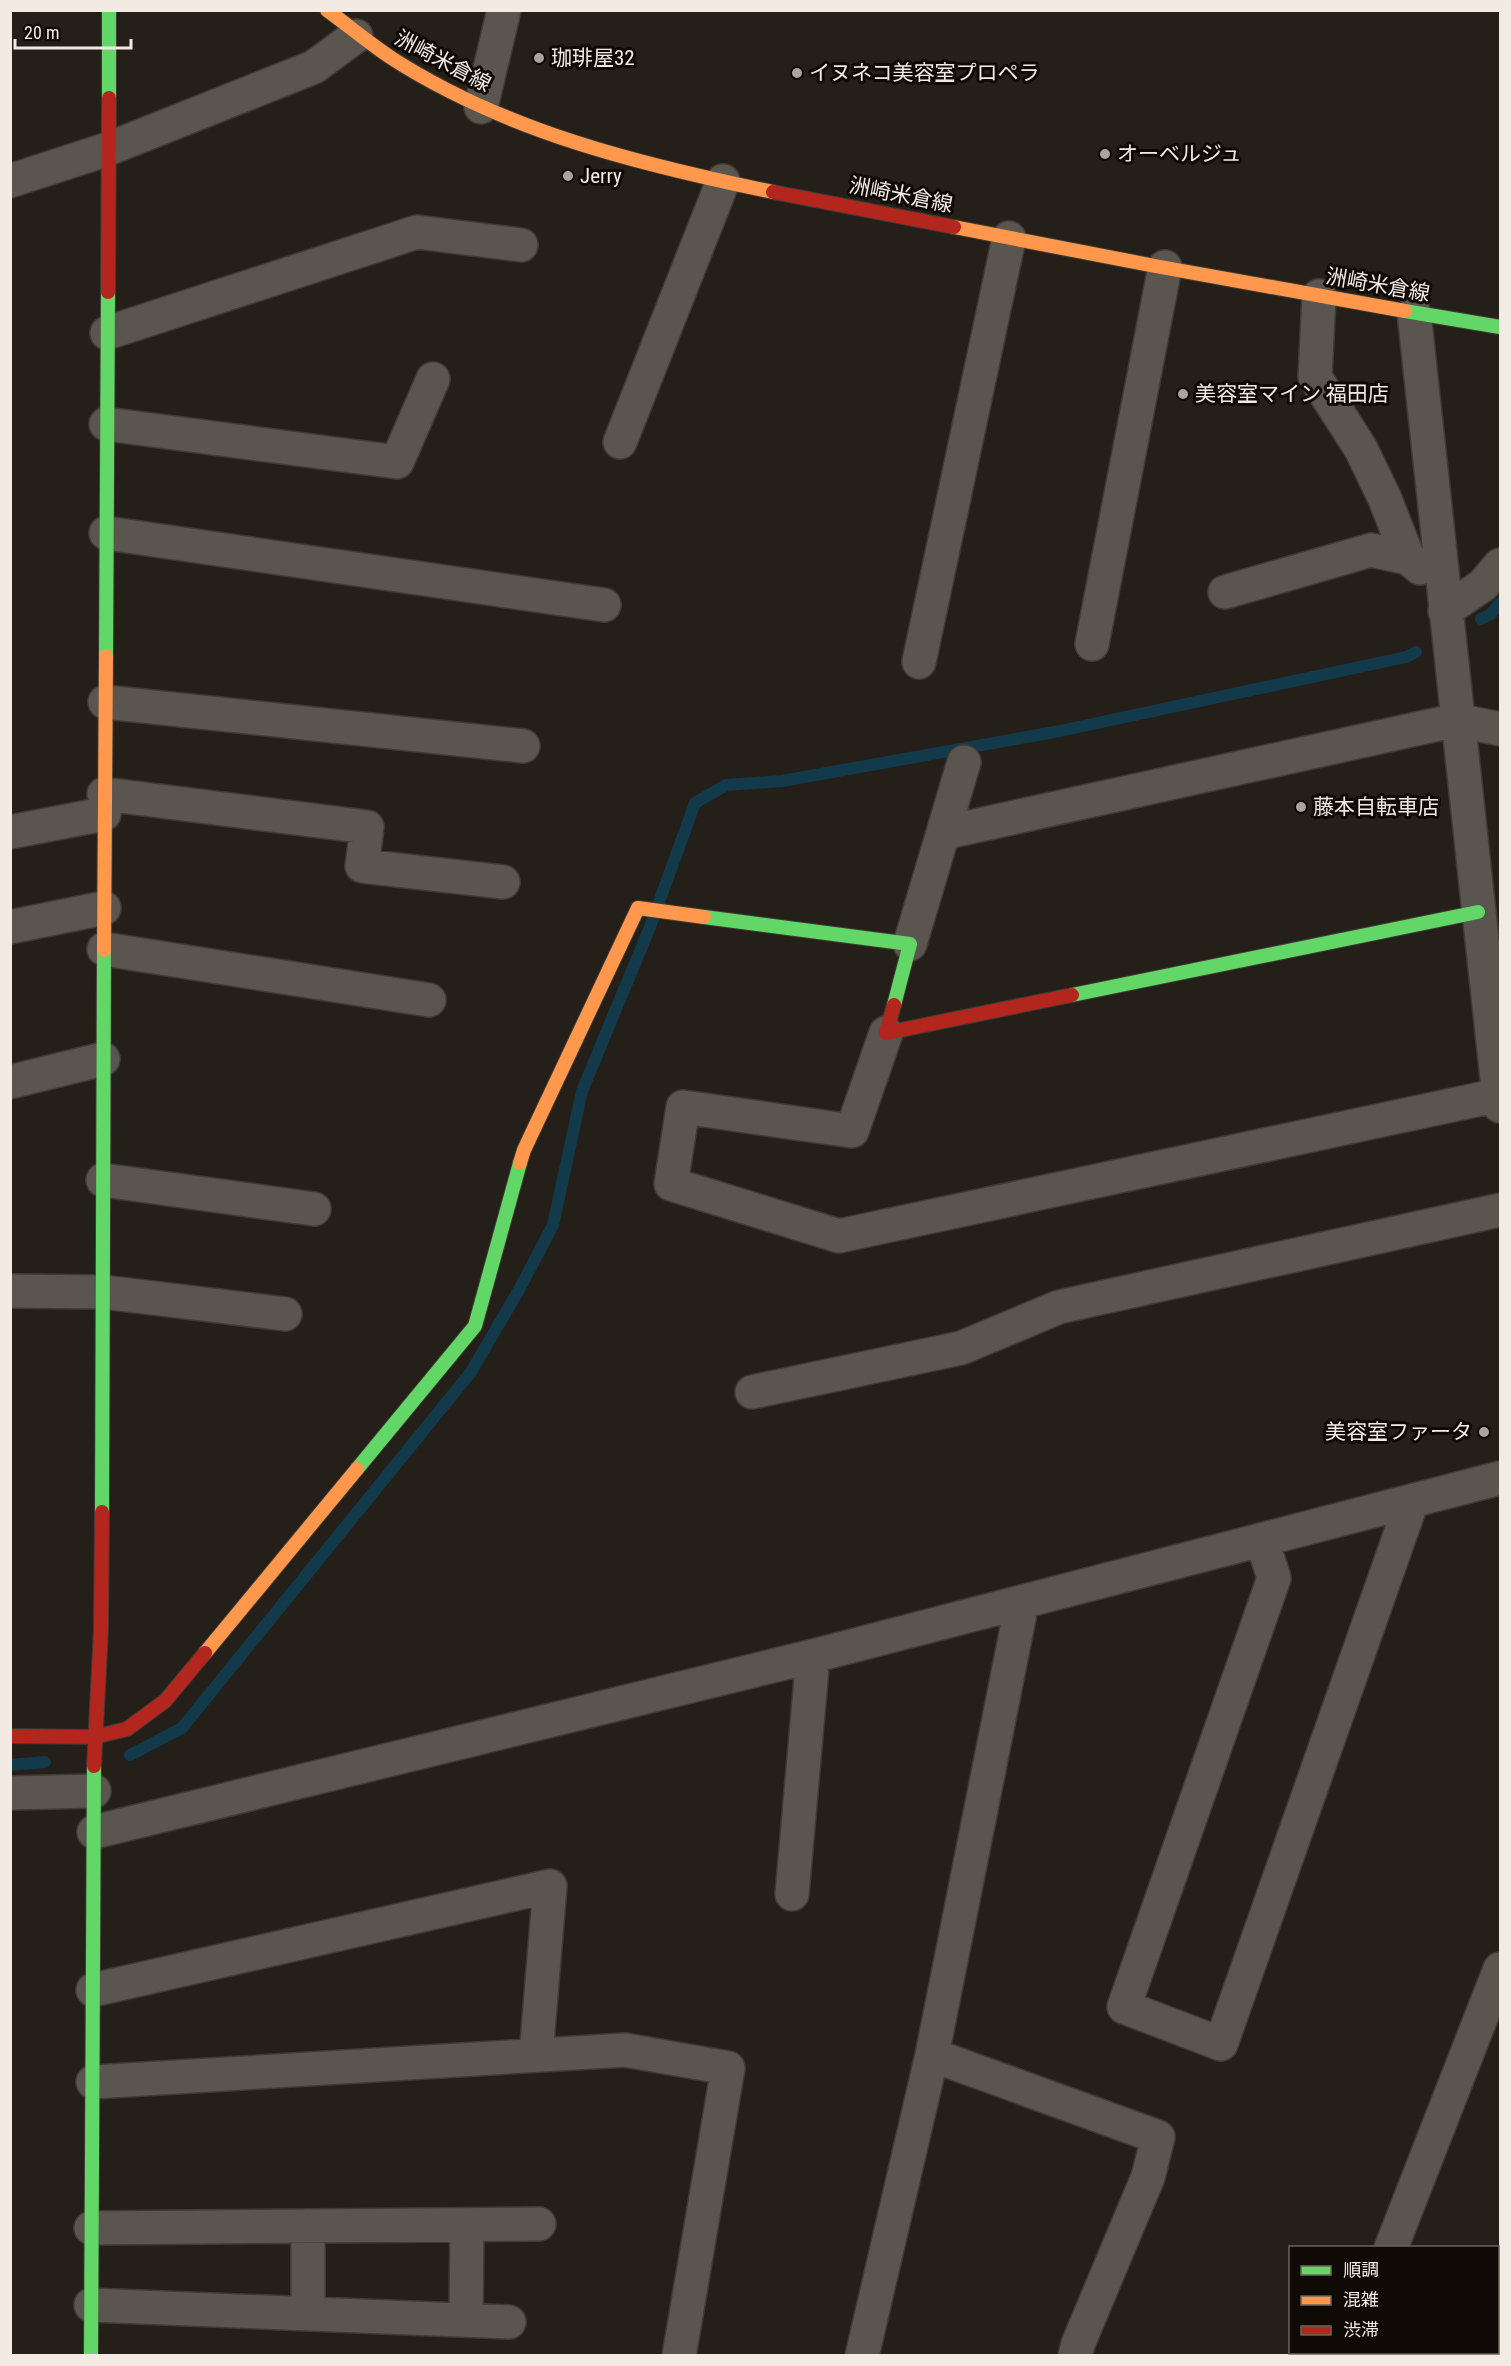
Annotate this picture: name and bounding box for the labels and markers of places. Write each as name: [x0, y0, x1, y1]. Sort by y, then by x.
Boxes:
place label: 珈琲屋32: [551, 46, 635, 70]
marker: 珈琲屋32: [532, 51, 546, 65]
place label: イヌネコ美容室プロペラ: [809, 61, 1040, 85]
marker: イヌネコ美容室プロペラ: [790, 66, 804, 80]
place label: オーベルジュ: [1117, 142, 1242, 166]
marker: オーベルジュ: [1098, 147, 1112, 161]
place label: Jerry: [580, 164, 622, 188]
marker: Jerry: [561, 169, 575, 183]
place label: 美容室マイン 福田店: [1195, 382, 1389, 406]
marker: 美容室マイン 福田店: [1176, 387, 1190, 401]
place label: 藤本自転車店: [1313, 795, 1439, 819]
marker: 藤本自転車店: [1294, 800, 1308, 814]
place label: 美容室ファータ: [1325, 1420, 1472, 1444]
marker: 美容室ファータ: [1477, 1425, 1491, 1439]

